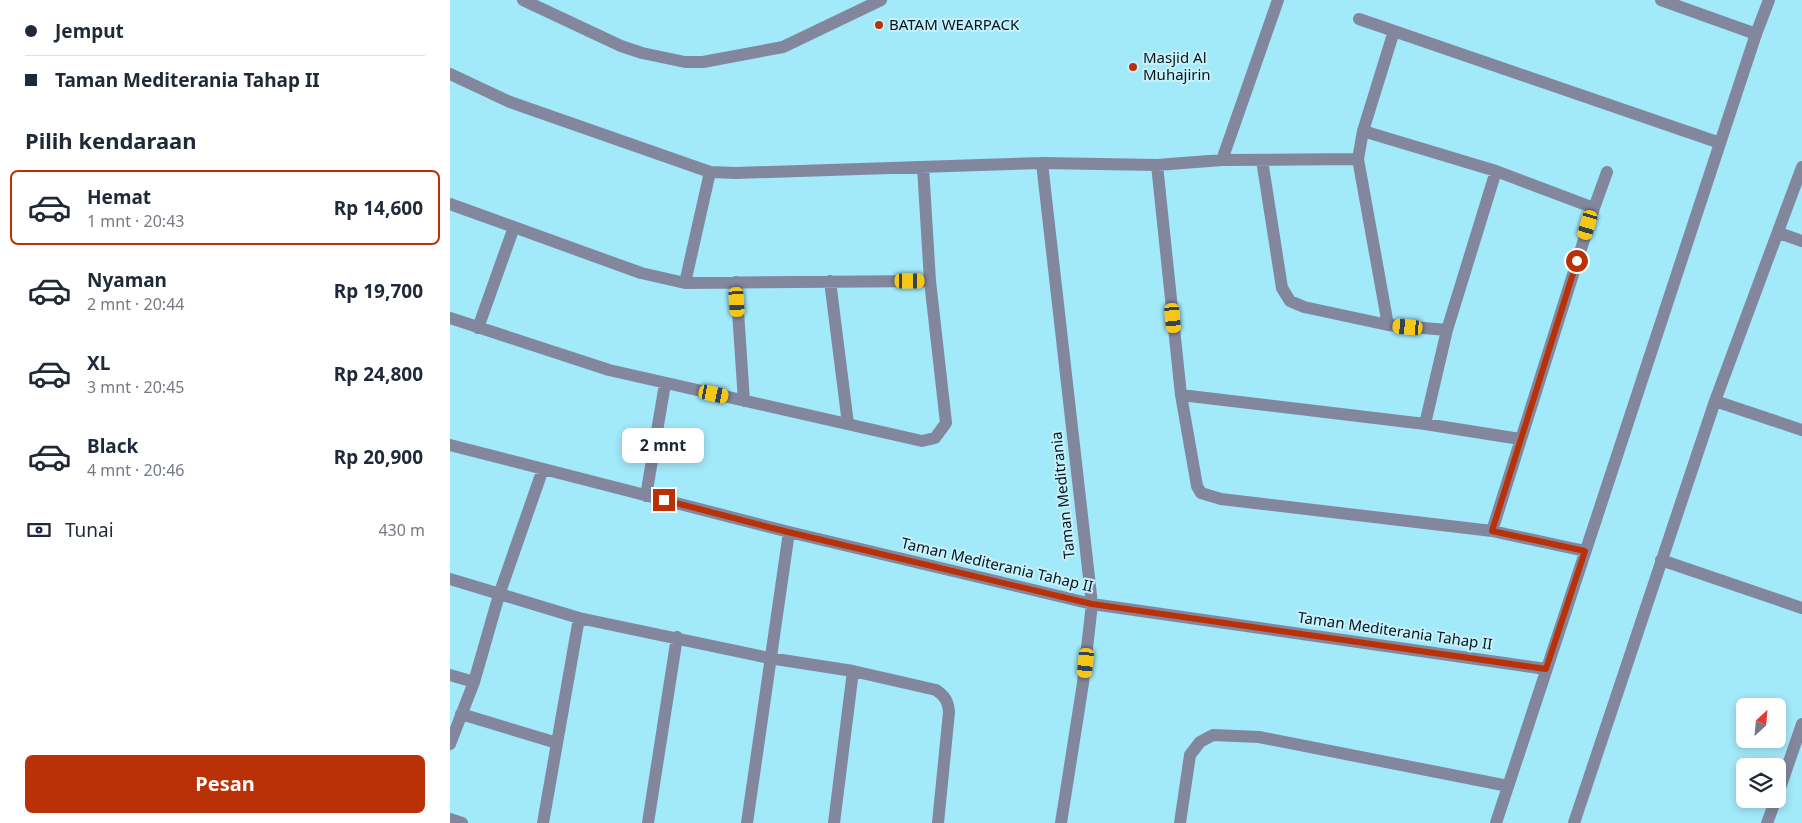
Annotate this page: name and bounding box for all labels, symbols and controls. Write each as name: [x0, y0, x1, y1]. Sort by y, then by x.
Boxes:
place label: BATAM WEARPACK: [889, 14, 1020, 34]
text: Jemput: [55, 18, 124, 44]
marker: BATAM WEARPACK: [873, 19, 885, 31]
place label: Masjid Al Muhajirin: [1143, 47, 1211, 84]
marker: Masjid Al Muhajirin: [1127, 61, 1139, 73]
text: Taman Mediterania Tahap II: [55, 67, 320, 93]
text: Pilih kendaraan: [25, 125, 197, 155]
text: Hemat: [87, 184, 151, 210]
icon: car: [27, 185, 72, 230]
text: Rp 14,600: [334, 195, 423, 221]
car: [1576, 208, 1599, 242]
text: 1 mnt · 20:43: [87, 210, 184, 232]
route start: [1566, 250, 1588, 272]
text: Nyaman: [87, 267, 167, 293]
icon: car: [27, 268, 72, 313]
car: [895, 274, 925, 289]
text: Rp 19,700: [334, 278, 423, 304]
car: [728, 287, 745, 317]
text: 2 mnt · 20:44: [87, 293, 184, 315]
car: [1163, 302, 1182, 334]
car: [1392, 318, 1423, 336]
text: XL: [87, 350, 110, 376]
icon: car: [27, 351, 72, 396]
text: Rp 24,800: [334, 361, 423, 387]
text: 3 mnt · 20:45: [87, 376, 184, 398]
car: [697, 384, 730, 404]
callout: 2 mnt: [623, 428, 705, 462]
street label: Taman Meditrania: [1045, 431, 1079, 560]
text: Black: [87, 433, 138, 459]
icon: car: [27, 434, 72, 479]
text: 2 mnt: [640, 434, 686, 456]
text: Rp 20,900: [334, 444, 423, 470]
text: 4 mnt · 20:46: [87, 459, 184, 481]
route end: [653, 489, 675, 511]
icon: cash: [25, 516, 53, 544]
text: Tunai: [65, 517, 114, 543]
text: 430 m: [378, 519, 425, 541]
street label: Taman Mediterania Tahap II: [899, 532, 1095, 596]
street label: Taman Mediterania Tahap II: [1296, 606, 1494, 654]
car: [1076, 647, 1095, 679]
north arrow: [1736, 698, 1786, 748]
map controls: [1736, 698, 1786, 808]
button: Pesan: [25, 755, 425, 813]
button: layers: [1736, 758, 1786, 808]

